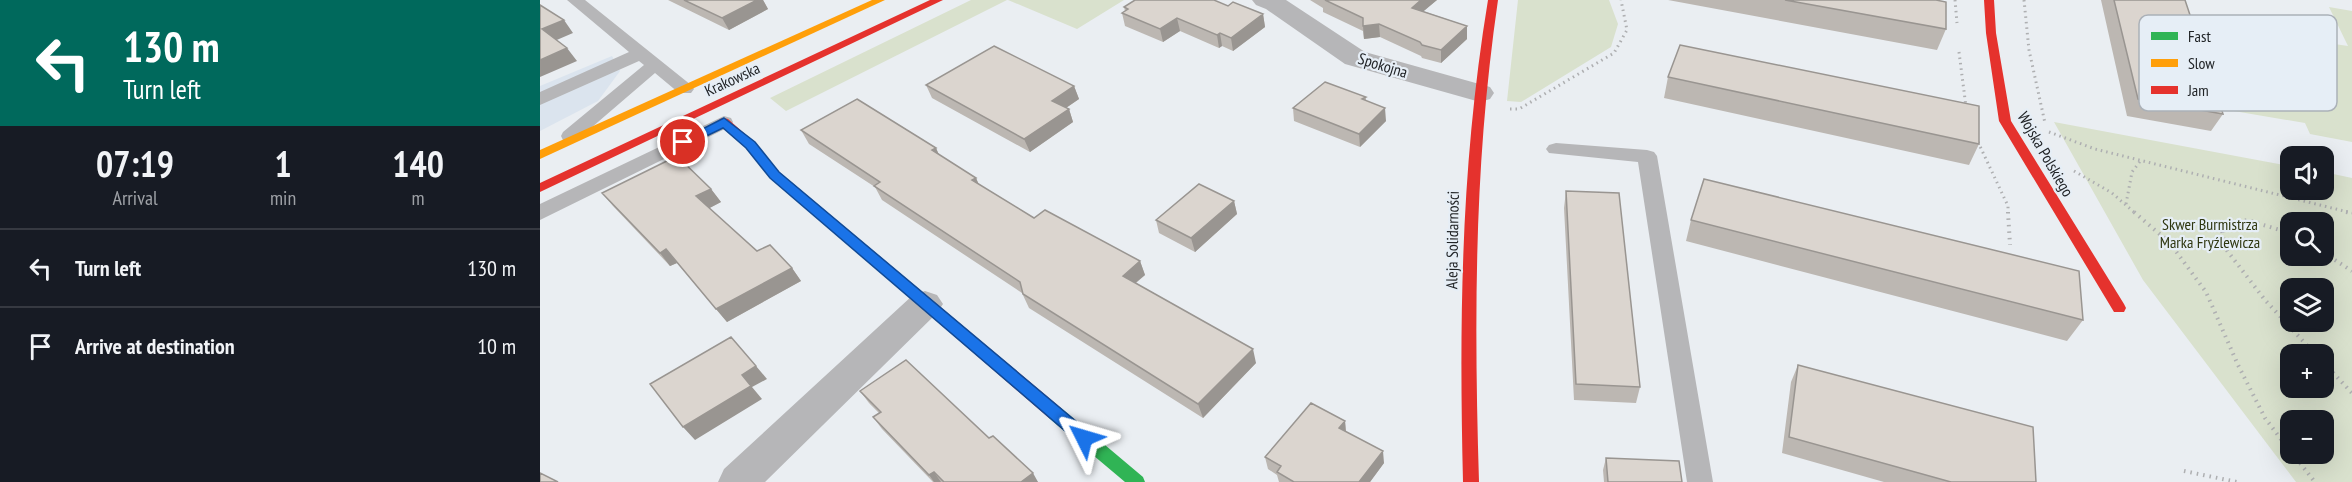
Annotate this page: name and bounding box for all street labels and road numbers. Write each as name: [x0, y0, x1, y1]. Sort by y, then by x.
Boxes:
street label: Spokojna: [1356, 48, 1410, 82]
street label: Krakowska: [701, 58, 763, 100]
street label: Wojska Polskiego: [2014, 108, 2078, 200]
street label: Aleja Solidarności: [1441, 191, 1463, 289]

